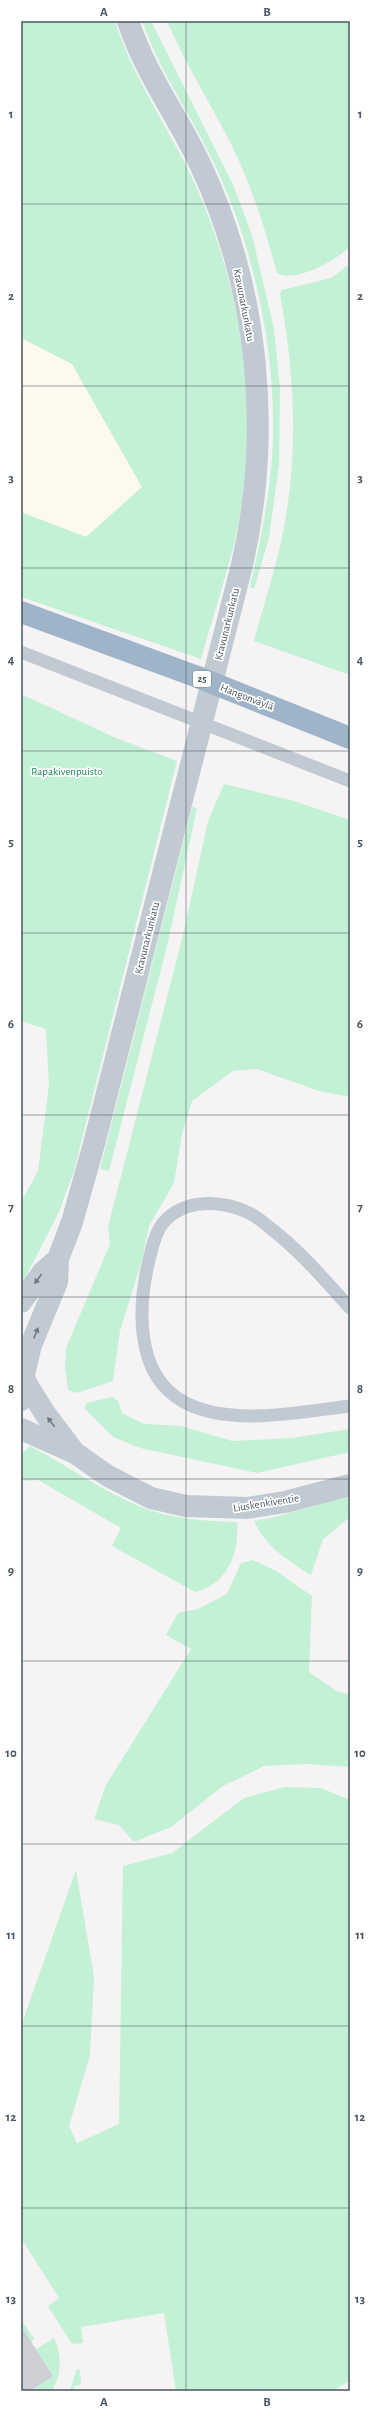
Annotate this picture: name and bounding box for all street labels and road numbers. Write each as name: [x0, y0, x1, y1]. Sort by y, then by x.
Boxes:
street label: Kravunarkunkatu: [232, 268, 257, 343]
street label: Kravunarkunkatu: [213, 586, 241, 661]
road number: 25: [193, 671, 211, 687]
street label: Hangonväylä: [219, 682, 275, 712]
street label: Kravunarkunkatu: [133, 900, 161, 975]
street label: Liuskenkiventie: [232, 1492, 300, 1514]

